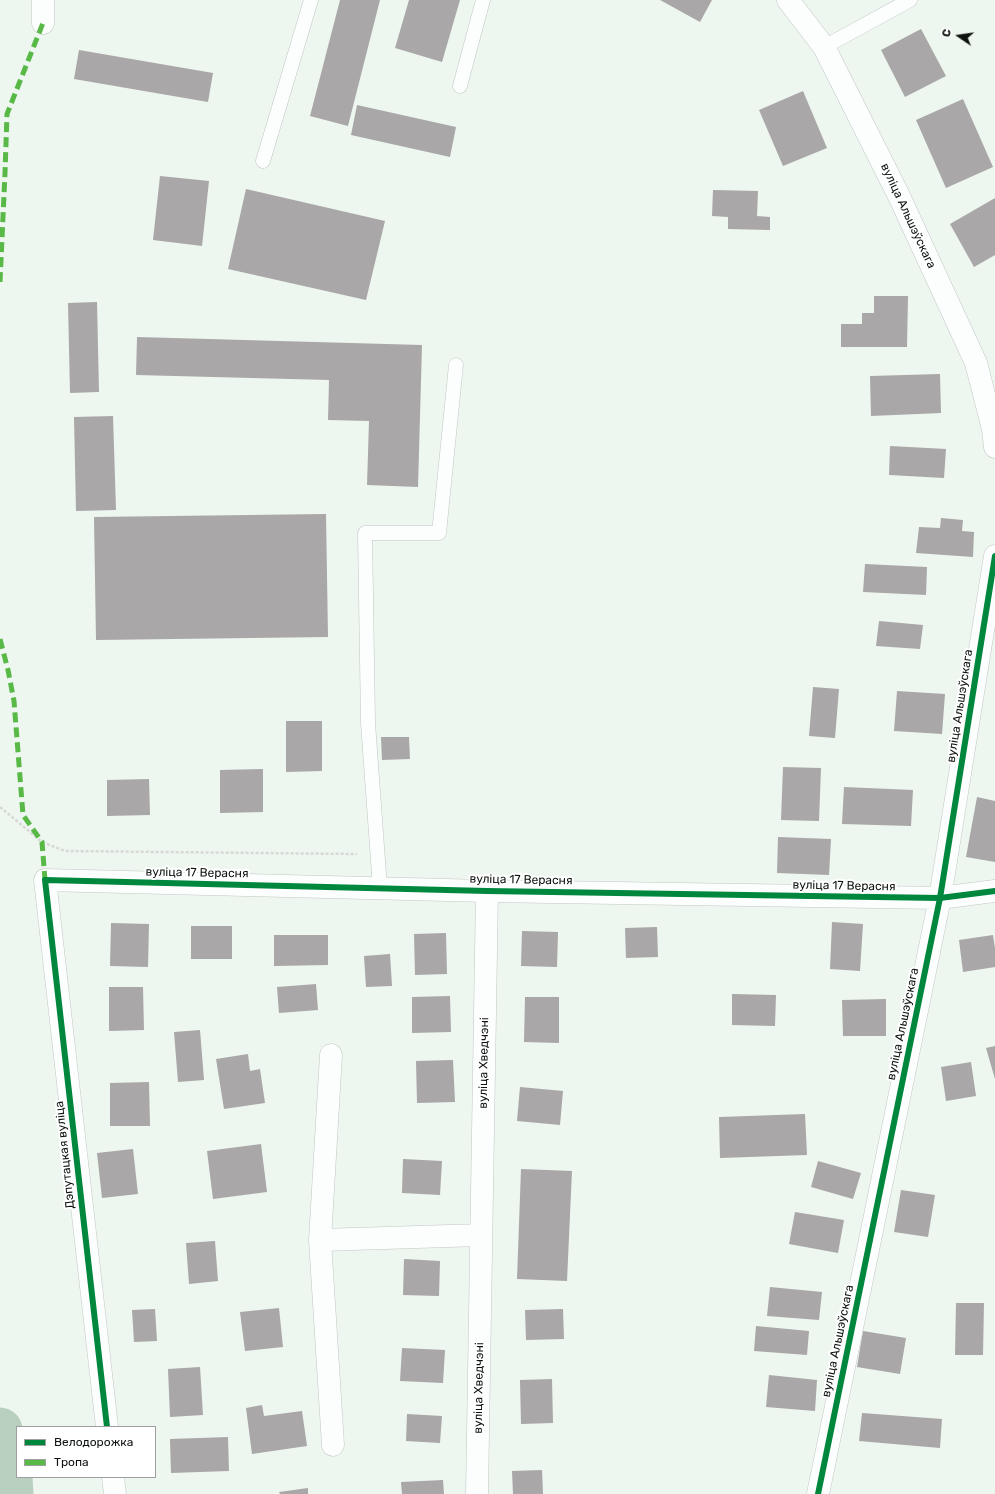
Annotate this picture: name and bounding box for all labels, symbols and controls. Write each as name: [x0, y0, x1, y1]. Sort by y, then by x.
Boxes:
north arrow: [939, 16, 979, 56]
text: С: [940, 28, 954, 38]
street label: вуліца Альшэўскага: [877, 161, 939, 271]
street label: вуліца Альшэўскага: [944, 648, 976, 764]
street label: вуліца 17 Верасня: [145, 865, 249, 881]
street label: вуліца 17 Верасня: [469, 872, 573, 888]
street label: вуліца 17 Верасня: [792, 878, 896, 894]
street label: вуліца Альшэўскага: [884, 967, 922, 1081]
street label: вуліца Хведчэні: [476, 1017, 492, 1109]
street label: Дэпутацкая вуліца: [52, 1100, 78, 1210]
street label: вуліца Альшэўскага: [819, 1284, 857, 1398]
street label: вуліца Хведчэні: [471, 1342, 487, 1434]
legend: [16, 1426, 156, 1478]
text: Велодорожка: [54, 1435, 133, 1449]
text: Тропа: [54, 1455, 89, 1469]

